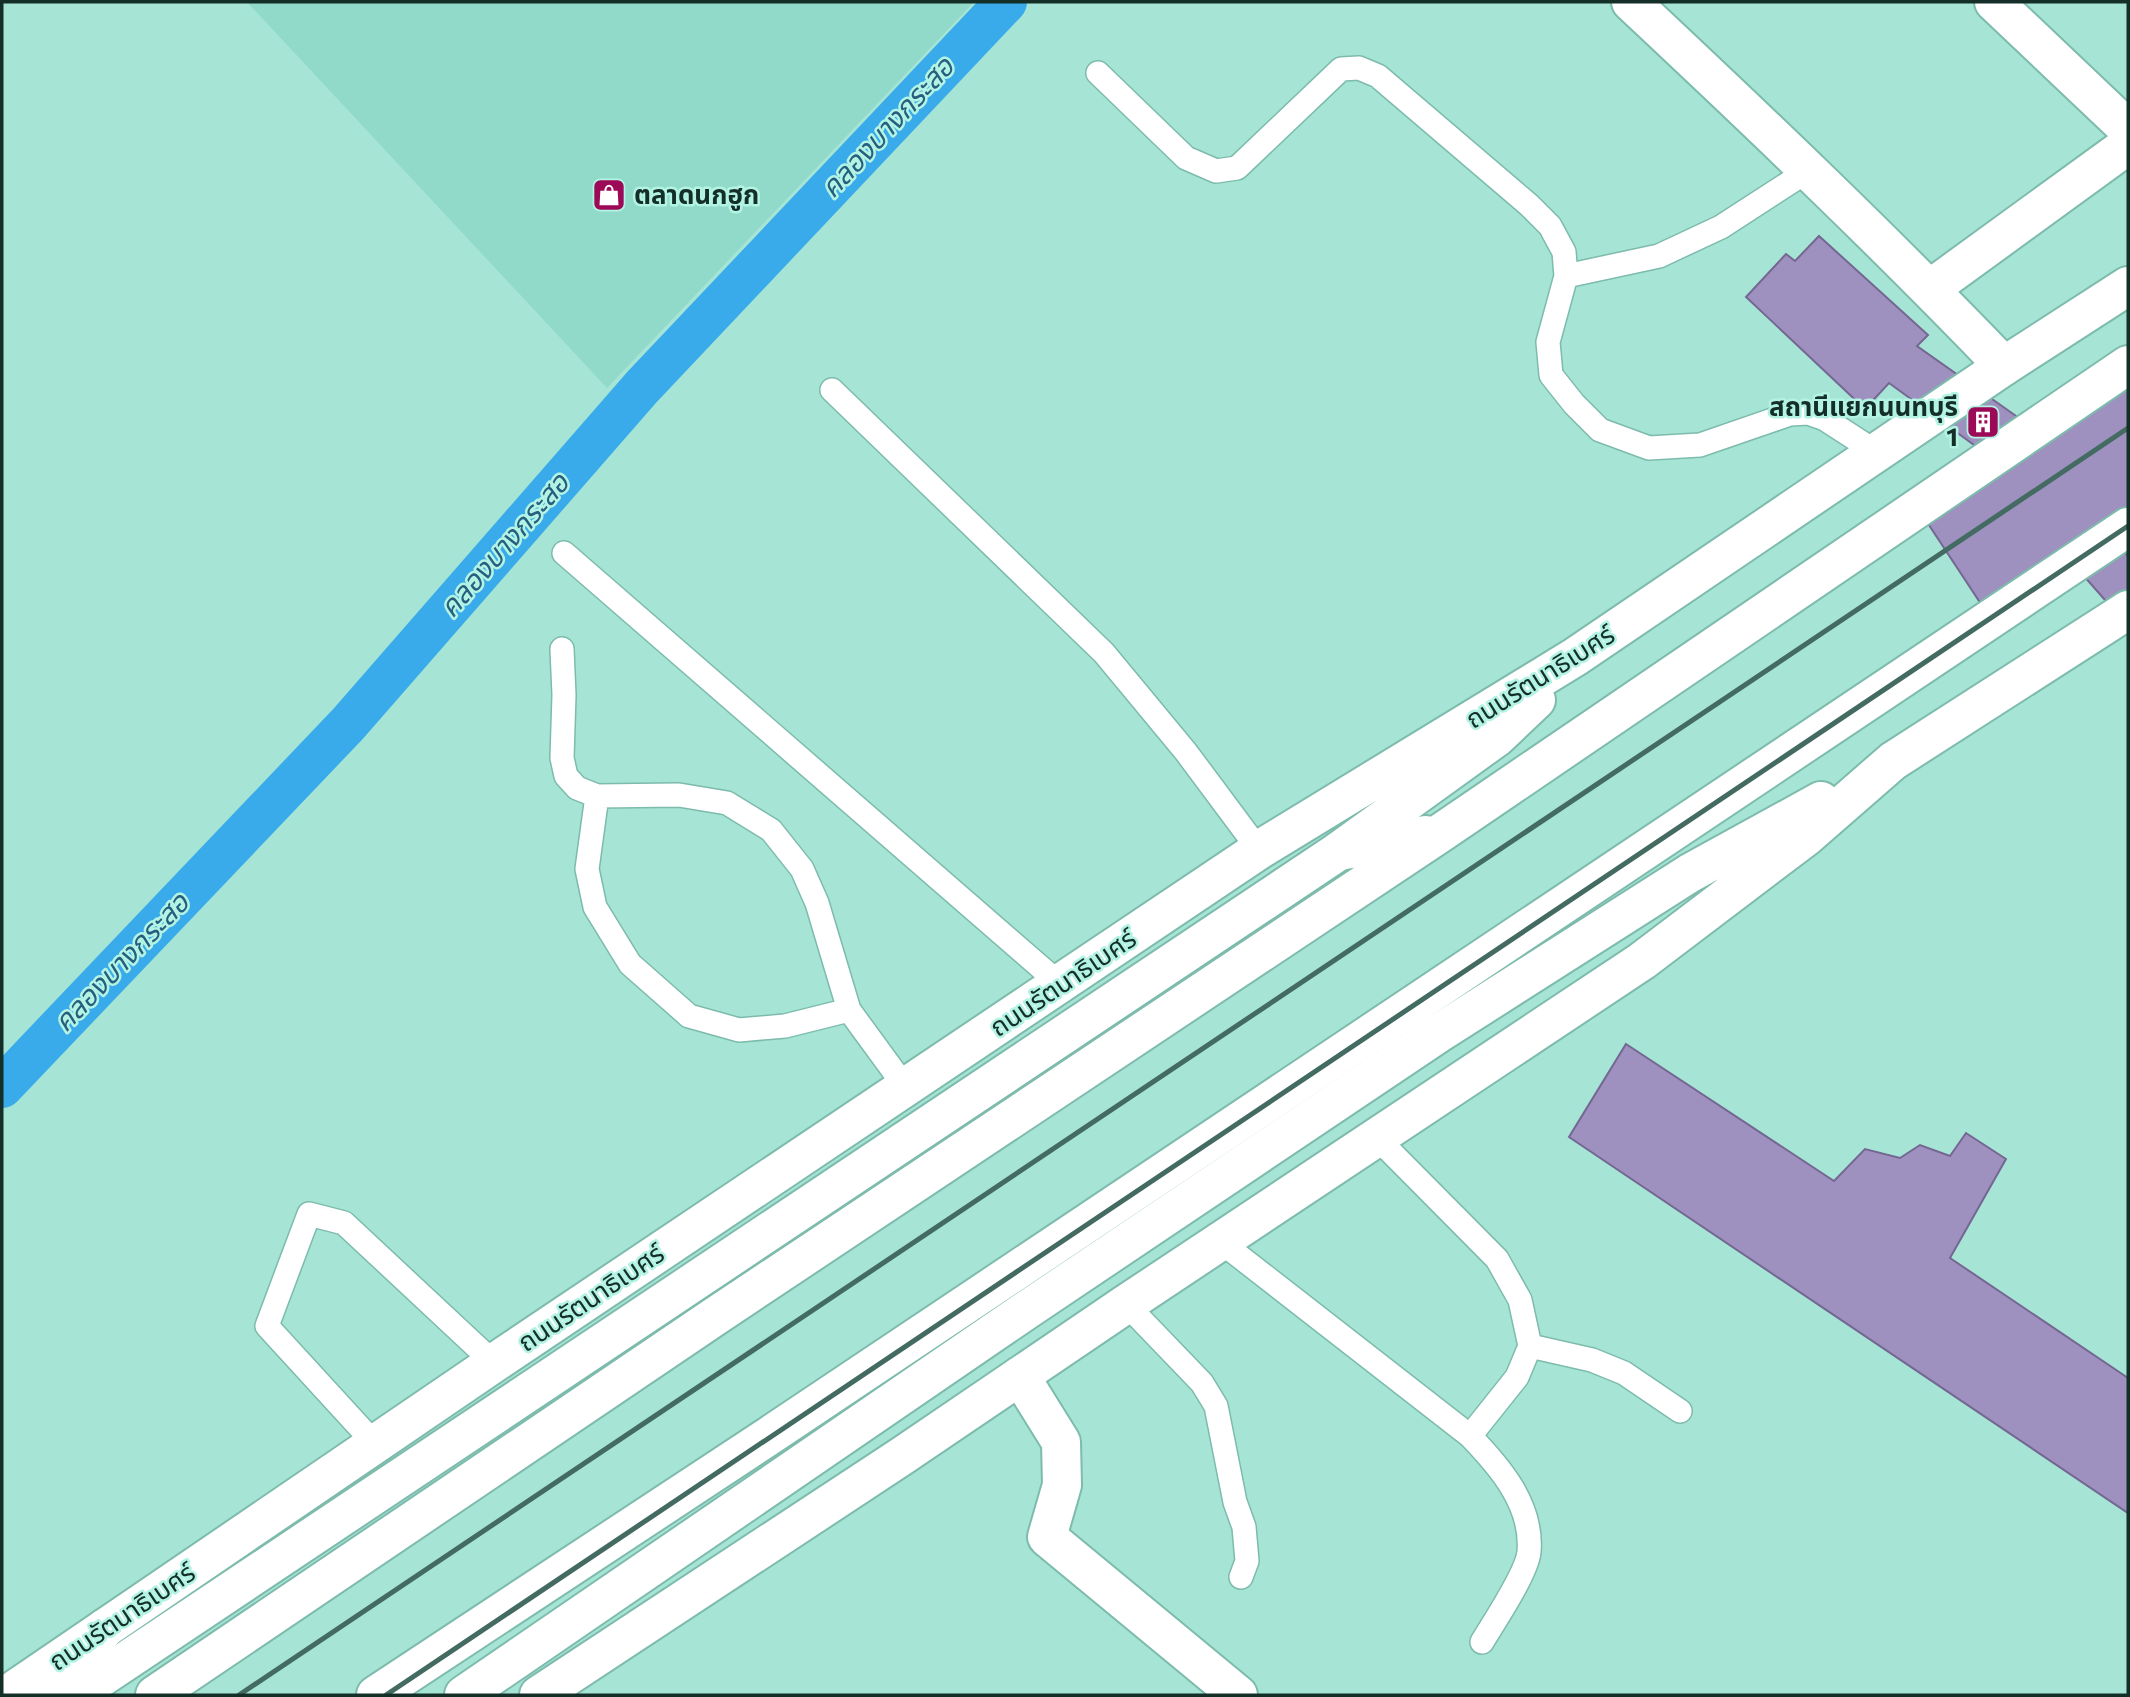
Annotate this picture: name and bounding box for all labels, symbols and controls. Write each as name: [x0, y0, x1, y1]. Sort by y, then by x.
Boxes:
water label: คลองบางกระสอ: [813, 48, 961, 204]
shop icon: ตลาดนกฮูก: [590, 176, 628, 214]
place label: ตลาดนกฮูก: [634, 178, 759, 211]
place label: สถานีแยกนนทบุรี 1: [1769, 390, 1958, 451]
building icon: สถานีแยกนนทบุรี 1: [1964, 403, 2002, 441]
water label: คลองบางกระสอ: [431, 465, 576, 623]
street label: ถนนรัตนาธิเบศร์: [1459, 617, 1620, 734]
water label: คลองบางกระสอ: [46, 884, 196, 1038]
street label: ถนนรัตนาธิเบศร์: [983, 921, 1142, 1042]
street label: ถนนรัตนาธิเบศร์: [511, 1236, 670, 1357]
street label: ถนนรัตนาธิเบศร์: [42, 1555, 201, 1676]

